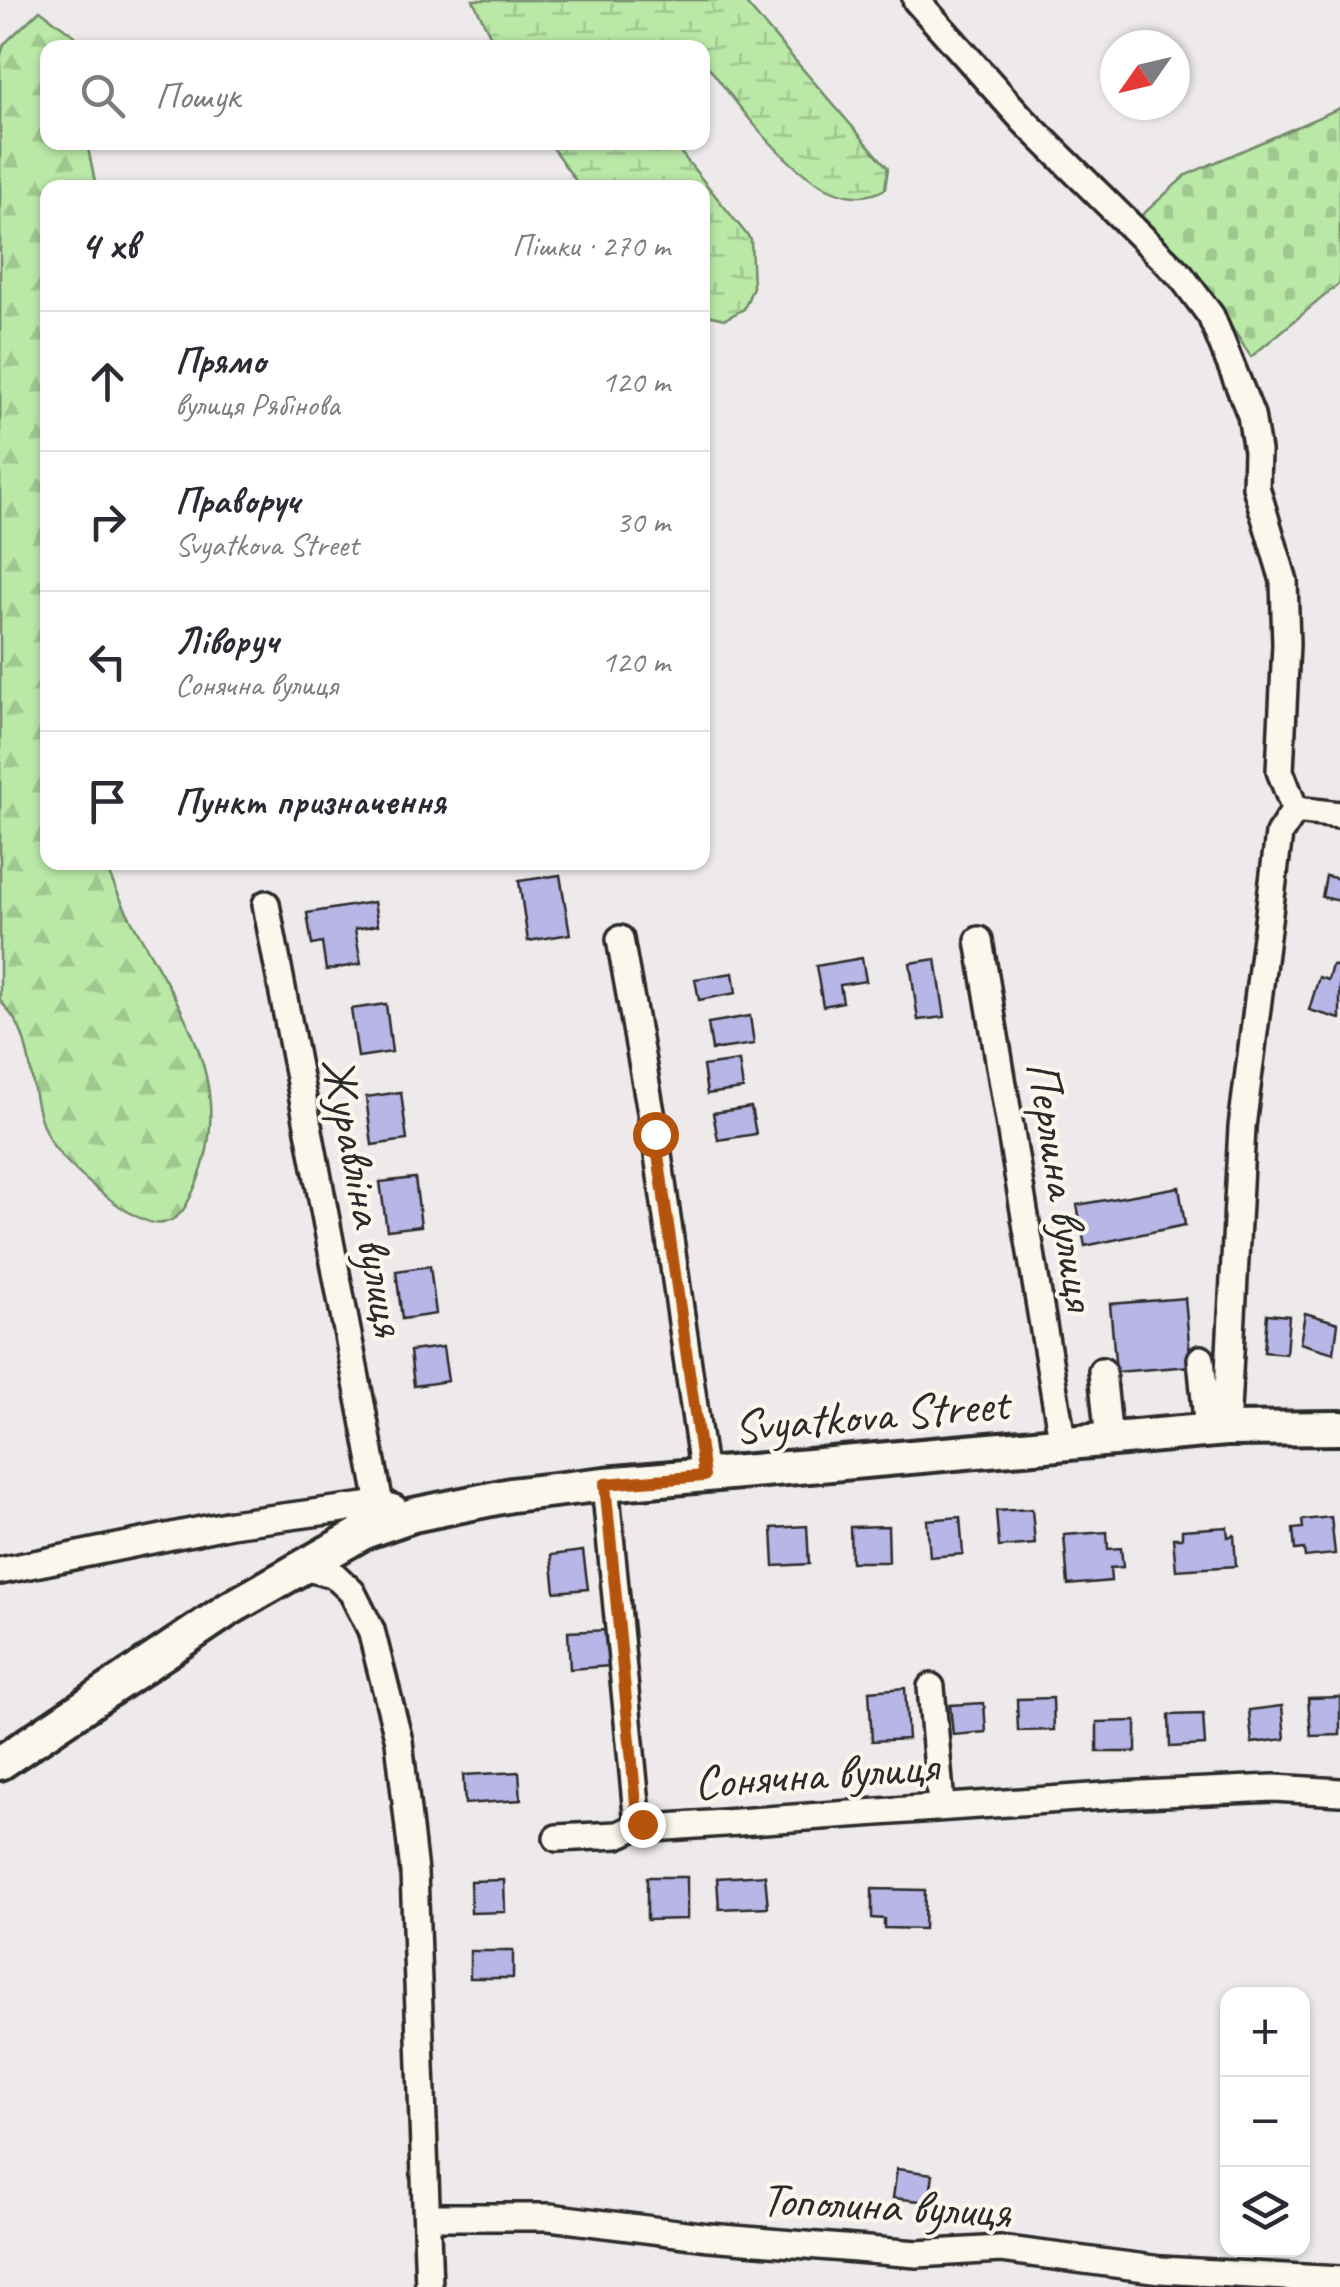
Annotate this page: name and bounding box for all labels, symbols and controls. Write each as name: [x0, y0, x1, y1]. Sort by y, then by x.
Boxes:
north arrow: [1100, 30, 1190, 120]
search box: [40, 40, 710, 150]
icon: search: [75, 68, 130, 123]
text: Пошук: [155, 72, 240, 119]
text: 4 хв: [80, 219, 137, 272]
text: Пішки · 270 m: [512, 225, 670, 266]
text: Прямо: [175, 337, 265, 384]
icon: ahead: [80, 354, 135, 409]
text: 120 m: [601, 361, 670, 402]
text: вулиця Рябінова: [175, 384, 340, 425]
text: Праворуч: [175, 477, 299, 524]
icon: right: [80, 494, 135, 549]
text: 30 m: [616, 501, 670, 542]
text: Svyatkova Street: [175, 524, 359, 565]
text: Ліворуч: [175, 617, 278, 664]
icon: left: [80, 634, 135, 689]
text: 120 m: [601, 641, 670, 682]
text: Сонячна вулиця: [175, 664, 338, 705]
icon: arrive: [80, 774, 135, 829]
text: Пункт призначення: [175, 778, 446, 825]
street label: Журавліна вулиця: [308, 1052, 421, 1342]
street label: Перлина вулиця: [1013, 1057, 1112, 1317]
route start: [633, 1112, 679, 1158]
street label: Svyatkova Street: [731, 1373, 1015, 1457]
street label: Сонячна вулиця: [692, 1735, 943, 1812]
route end: [620, 1802, 666, 1848]
map controls: [1220, 1987, 1310, 2257]
button: +: [1220, 1987, 1310, 2077]
button: −: [1220, 2077, 1310, 2167]
button: layers: [1220, 2167, 1310, 2257]
street label: Тополина вулиця: [760, 2169, 1014, 2242]

